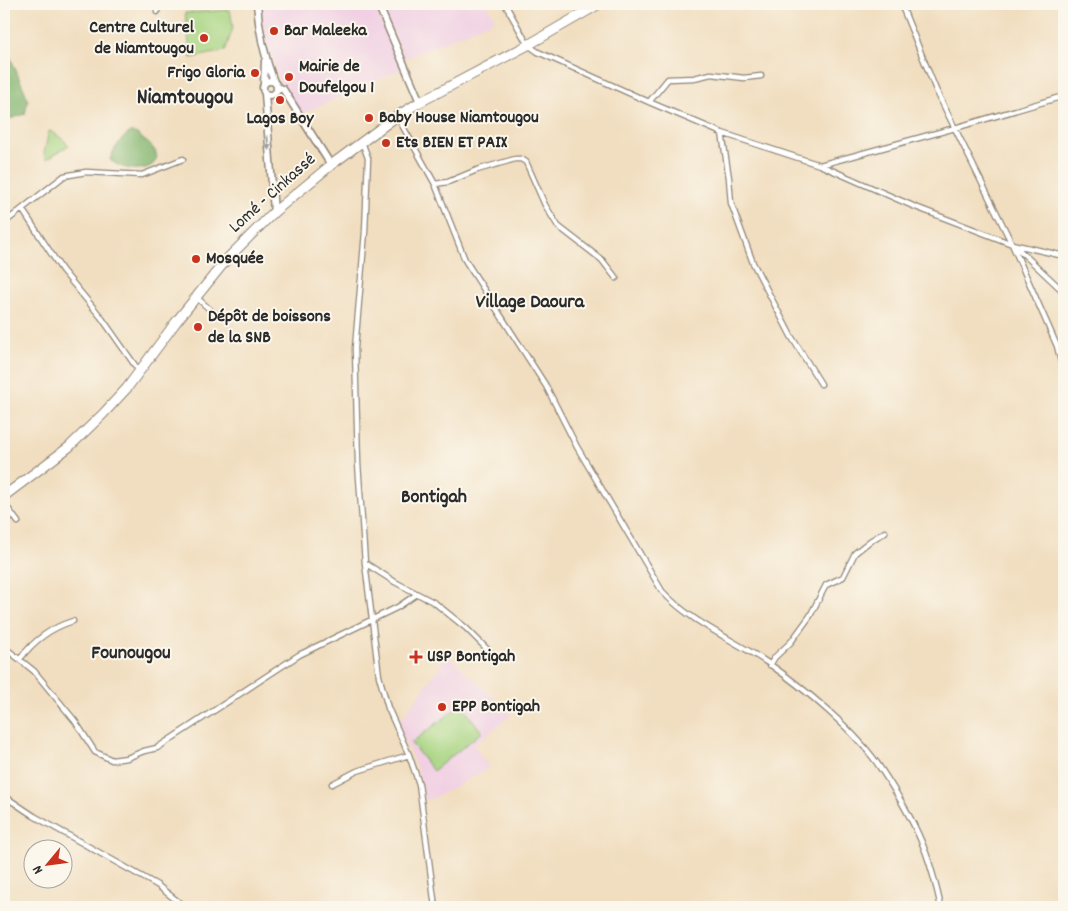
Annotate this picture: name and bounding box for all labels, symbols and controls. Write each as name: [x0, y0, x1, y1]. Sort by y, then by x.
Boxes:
place label: Centre Culturel de Niamtougou: [89, 16, 195, 62]
place label: Bar Maleeka: [284, 19, 367, 44]
marker: Bar Maleeka: [268, 25, 280, 37]
marker: Centre Culturel de Niamtougou: [198, 32, 210, 44]
place label: Mairie de Doufelgou 1: [299, 55, 374, 101]
place label: Frigo Gloria: [167, 61, 246, 86]
marker: Frigo Gloria: [249, 67, 261, 79]
marker: Mairie de Doufelgou 1: [283, 71, 295, 83]
district label: Niamtougou: [137, 83, 233, 114]
marker: Lagos Boy: [274, 94, 286, 106]
place label: Baby House Niamtougou: [379, 106, 539, 131]
place label: Lagos Boy: [246, 107, 314, 132]
marker: Baby House Niamtougou: [363, 112, 375, 124]
place label: Ets BIEN ET PAIX: [396, 131, 508, 156]
one-way arrow: [264, 135, 272, 151]
marker: Ets BIEN ET PAIX: [380, 137, 392, 149]
street label: Lomé - Cinkassé: [224, 148, 322, 240]
place label: Mosquée: [206, 247, 264, 272]
marker: Mosquée: [190, 253, 202, 265]
district label: Village Daoura: [476, 289, 585, 317]
place label: Dépôt de boissons de la SNB: [208, 305, 331, 351]
marker: Dépôt de boissons de la SNB: [192, 321, 204, 333]
district label: Bontigah: [401, 484, 467, 512]
district label: Founougou: [91, 640, 171, 668]
place label: USP Bontigah: [427, 645, 515, 670]
marker: USP Bontigah: [409, 650, 423, 664]
place label: EPP Bontigah: [452, 695, 540, 720]
marker: EPP Bontigah: [436, 701, 448, 713]
north arrow: [22, 838, 72, 888]
text: N: [28, 861, 49, 877]

